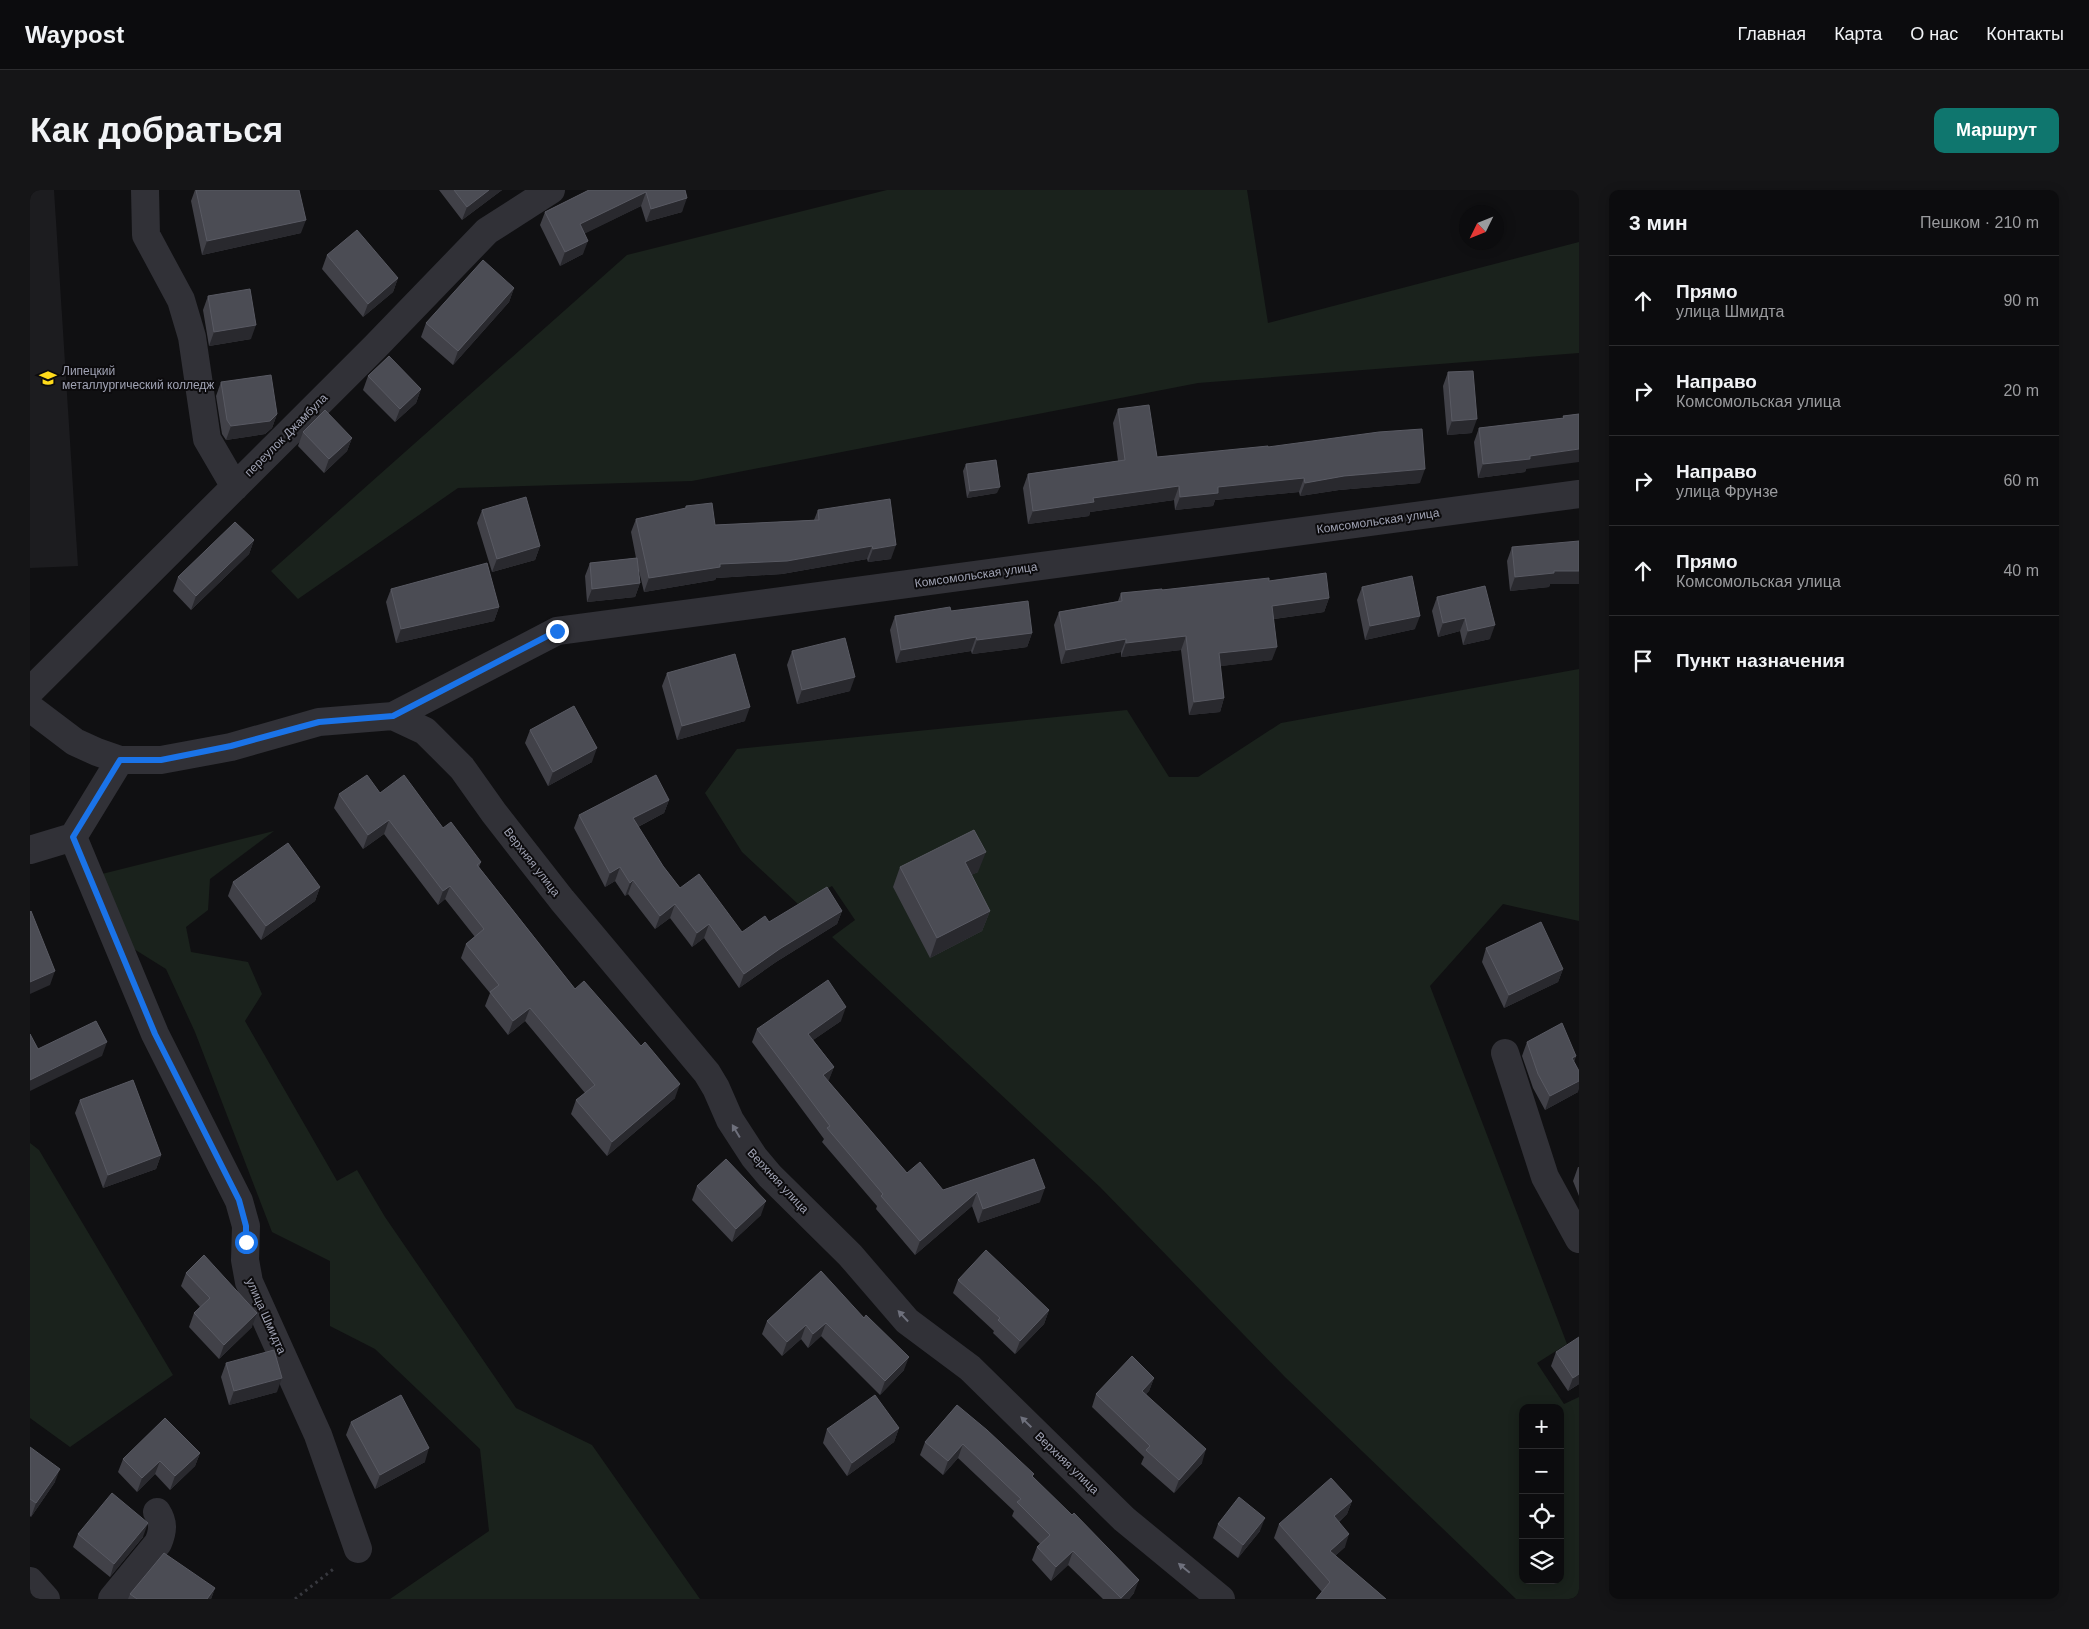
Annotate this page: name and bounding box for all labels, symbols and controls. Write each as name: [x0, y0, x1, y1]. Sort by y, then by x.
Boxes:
text: Waypost: [25, 21, 124, 48]
text: Главная: [1738, 24, 1806, 44]
text: Карта: [1834, 24, 1882, 44]
text: О нас: [1910, 24, 1958, 44]
text: Контакты: [1986, 24, 2064, 44]
button: Маршрут: [1934, 108, 2059, 153]
text: Как добраться: [30, 110, 283, 149]
north arrow: [1459, 205, 1504, 250]
text: 3 мин: [1629, 211, 1688, 234]
text: Пешком · 210 m: [1920, 214, 2039, 231]
text: Прямо: [1676, 281, 1738, 302]
icon: ahead: [1629, 287, 1657, 315]
text: 90 m: [2003, 292, 2039, 309]
text: улица Шмидта: [1676, 303, 1784, 320]
place label: Липецкий металлургический колледж: [62, 364, 214, 392]
school or university icon: Липецкий металлургический колледж: [38, 368, 58, 388]
text: Направо: [1676, 371, 1757, 392]
icon: right: [1629, 377, 1657, 405]
text: 20 m: [2003, 382, 2039, 399]
street label: переулок Джамбула: [242, 390, 331, 479]
text: Комсомольская улица: [1676, 393, 1841, 410]
text: Направо: [1676, 461, 1757, 482]
icon: right: [1629, 467, 1657, 495]
text: 60 m: [2003, 472, 2039, 489]
text: улица Фрунзе: [1676, 483, 1778, 500]
street label: Комсомольская улица: [1316, 505, 1441, 537]
text: Прямо: [1676, 551, 1738, 572]
icon: ahead: [1629, 557, 1657, 585]
street label: Комсомольская улица: [914, 559, 1039, 591]
text: 40 m: [2003, 562, 2039, 579]
text: Комсомольская улица: [1676, 573, 1841, 590]
route end: [546, 620, 569, 643]
icon: arrive: [1629, 647, 1657, 675]
text: Пункт назначения: [1676, 650, 1845, 671]
street label: Верхняя улица: [501, 825, 563, 899]
one-way arrow: [732, 1124, 741, 1138]
street label: Верхняя улица: [745, 1146, 812, 1216]
route start: [235, 1231, 258, 1254]
street label: улица Шмидта: [243, 1276, 289, 1356]
one-way arrow: [897, 1311, 909, 1323]
map controls: [1519, 1404, 1564, 1584]
button: +: [1519, 1404, 1564, 1449]
one-way arrow: [1020, 1417, 1032, 1429]
street label: Верхняя улица: [1032, 1429, 1102, 1497]
button: −: [1519, 1449, 1564, 1494]
button: locate: [1519, 1494, 1564, 1539]
button: layers: [1519, 1539, 1564, 1584]
one-way arrow: [1178, 1562, 1190, 1574]

